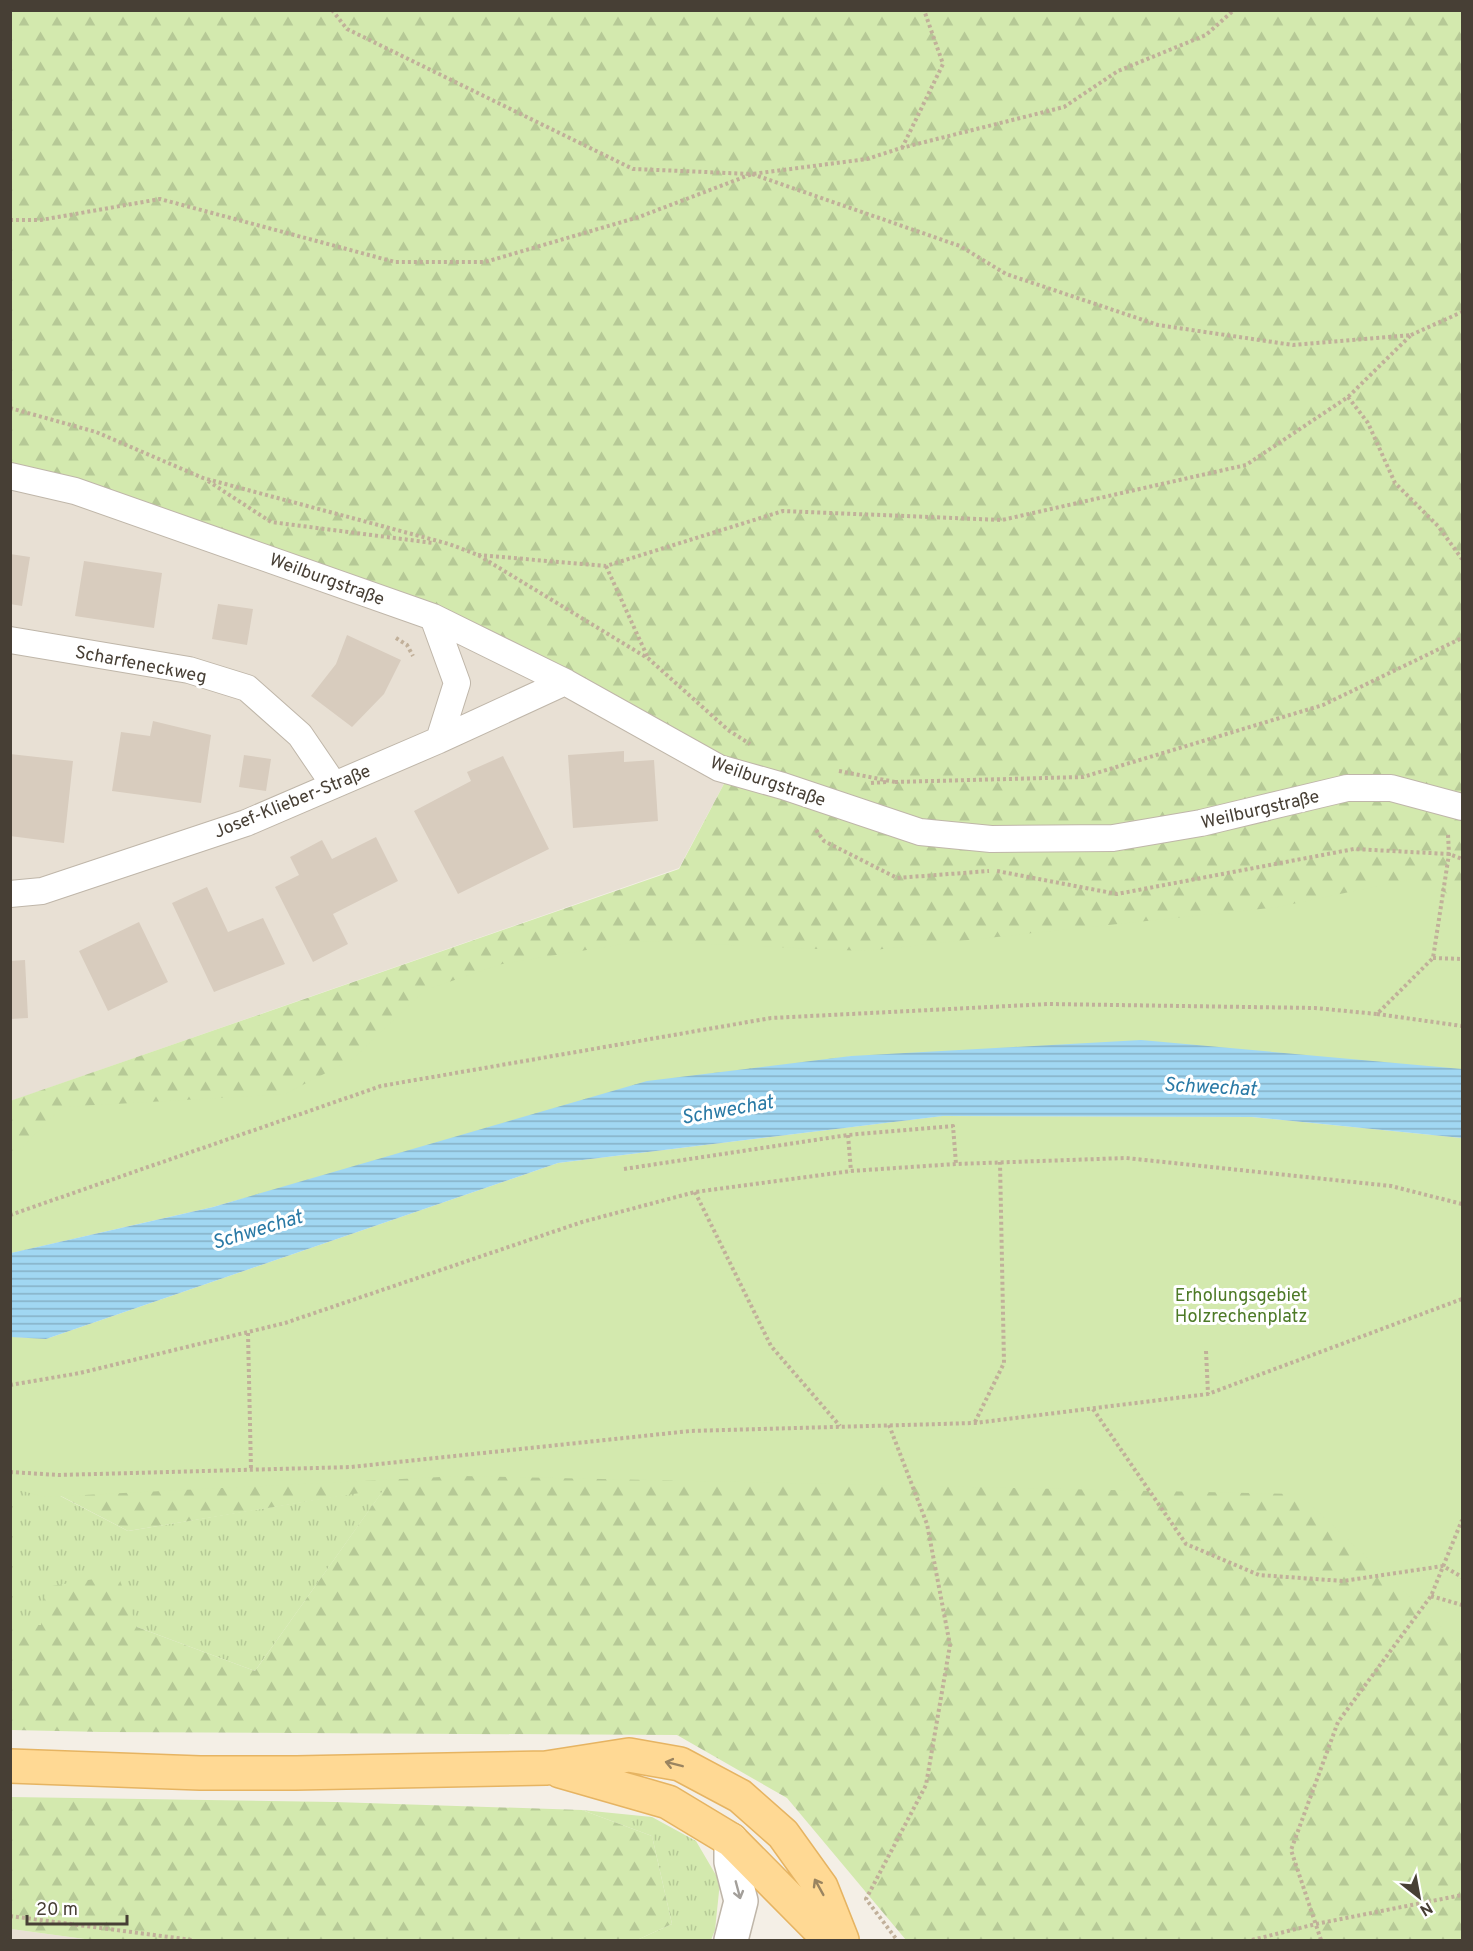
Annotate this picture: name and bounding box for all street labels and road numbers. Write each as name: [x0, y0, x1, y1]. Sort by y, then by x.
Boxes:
street label: Weilburgstraße: [266, 549, 387, 612]
street label: Scharfeneckweg: [73, 641, 208, 689]
street label: Weilburgstraße: [707, 752, 828, 813]
street label: Josef-Klieber-Straße: [211, 760, 374, 844]
street label: Weilburgstraße: [1199, 786, 1322, 835]

